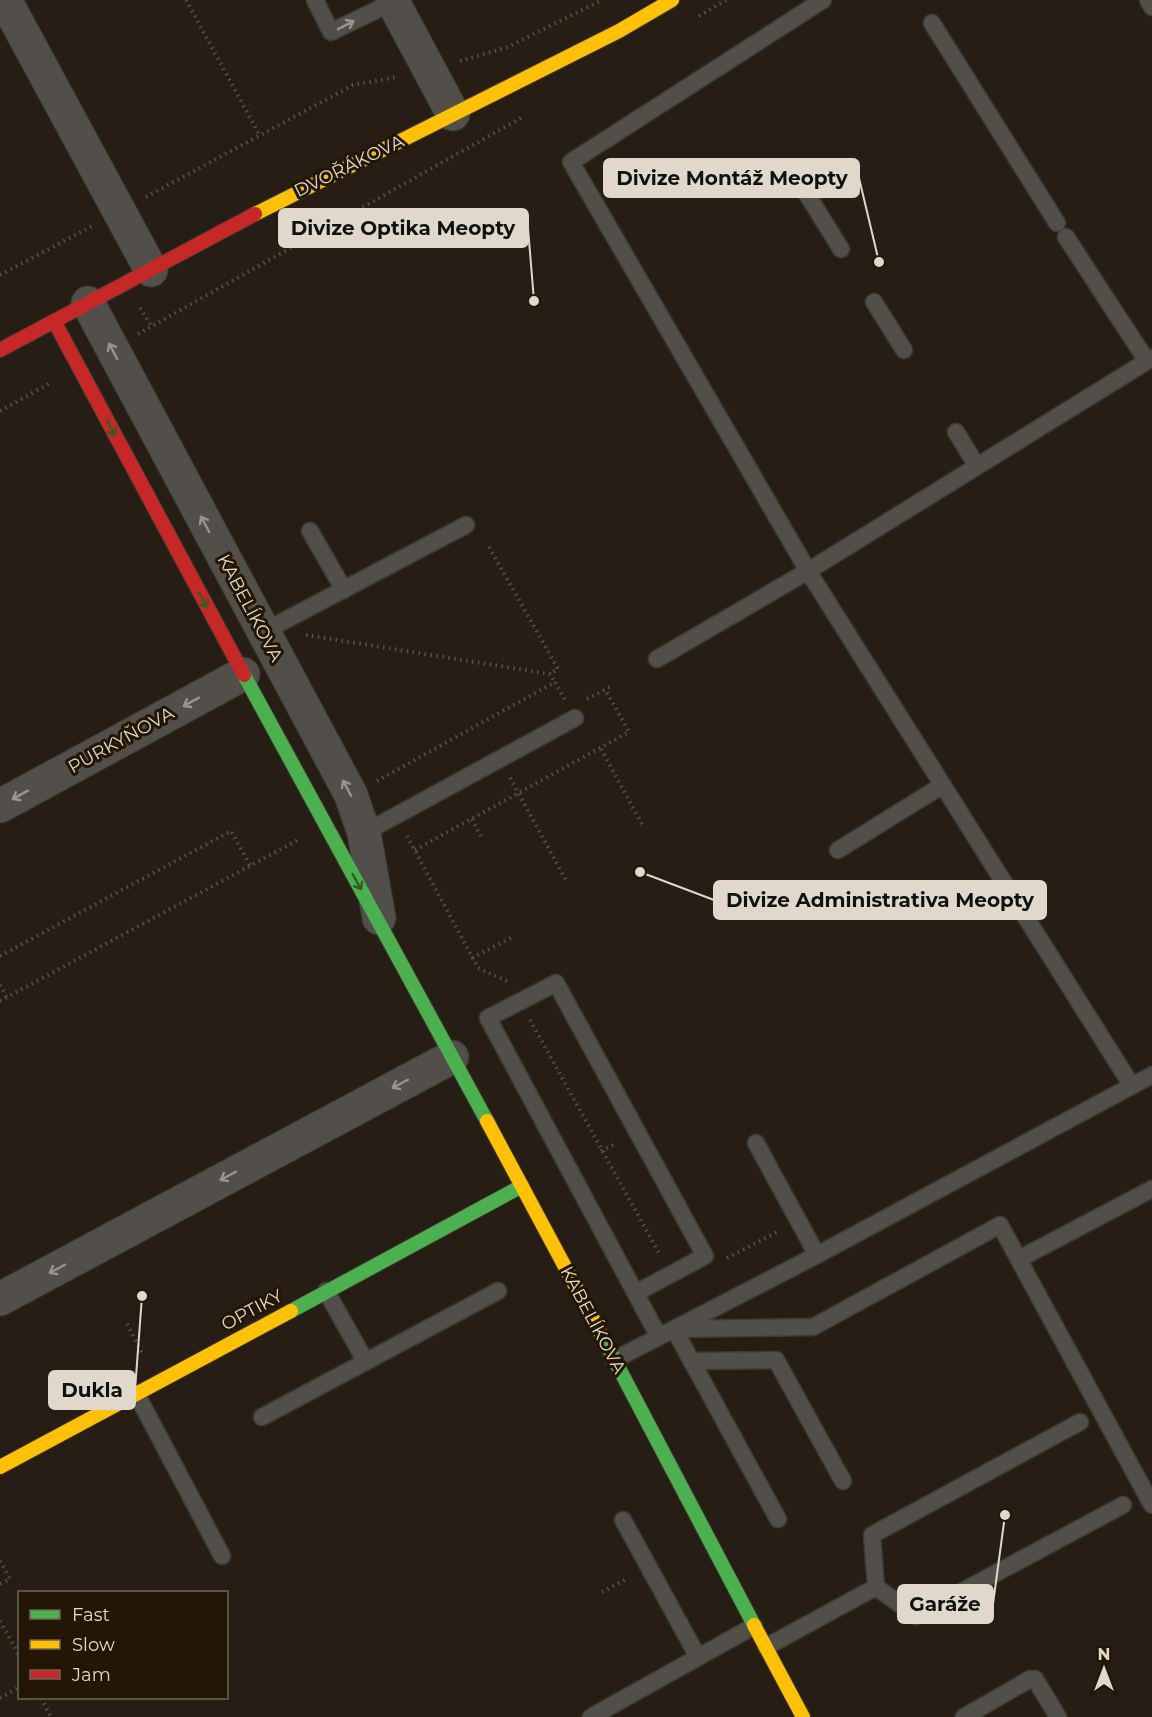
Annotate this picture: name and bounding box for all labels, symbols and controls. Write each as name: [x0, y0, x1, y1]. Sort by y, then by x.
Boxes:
one-way arrow: [336, 18, 354, 30]
street label: DVOŘÁKOVA: [291, 130, 408, 202]
callout: Divize Montáž Meopty: [604, 159, 859, 197]
text: Divize Montáž Meopty: [616, 166, 849, 190]
callout: Divize Optika Meopty: [279, 209, 528, 247]
text: Divize Optika Meopty: [291, 216, 516, 240]
one-way arrow: [107, 343, 118, 361]
one-way arrow: [105, 419, 117, 436]
one-way arrow: [199, 515, 210, 533]
street label: KABELÍKOVA: [212, 551, 288, 666]
one-way arrow: [197, 591, 209, 608]
one-way arrow: [183, 696, 200, 708]
street label: PURKYŇOVA: [64, 702, 178, 778]
one-way arrow: [341, 779, 352, 797]
one-way arrow: [12, 789, 29, 801]
one-way arrow: [351, 873, 363, 890]
callout: Divize Administrativa Meopty: [714, 881, 1046, 919]
text: Divize Administrativa Meopty: [726, 888, 1035, 912]
one-way arrow: [392, 1079, 410, 1090]
one-way arrow: [220, 1171, 238, 1182]
street label: KABELÍKOVA: [555, 1263, 631, 1378]
one-way arrow: [48, 1264, 66, 1275]
street label: OPTIKY: [217, 1284, 287, 1335]
callout: Dukla: [49, 1371, 135, 1409]
text: Dukla: [61, 1378, 123, 1402]
callout: Garáže: [898, 1585, 993, 1623]
legend: [18, 1591, 228, 1699]
text: Garáže: [909, 1592, 981, 1616]
text: Fast: [72, 1604, 110, 1626]
text: Slow: [72, 1634, 115, 1656]
north arrow: [1074, 1639, 1134, 1699]
text: N: [1098, 1645, 1110, 1664]
text: Jam: [71, 1664, 111, 1686]

